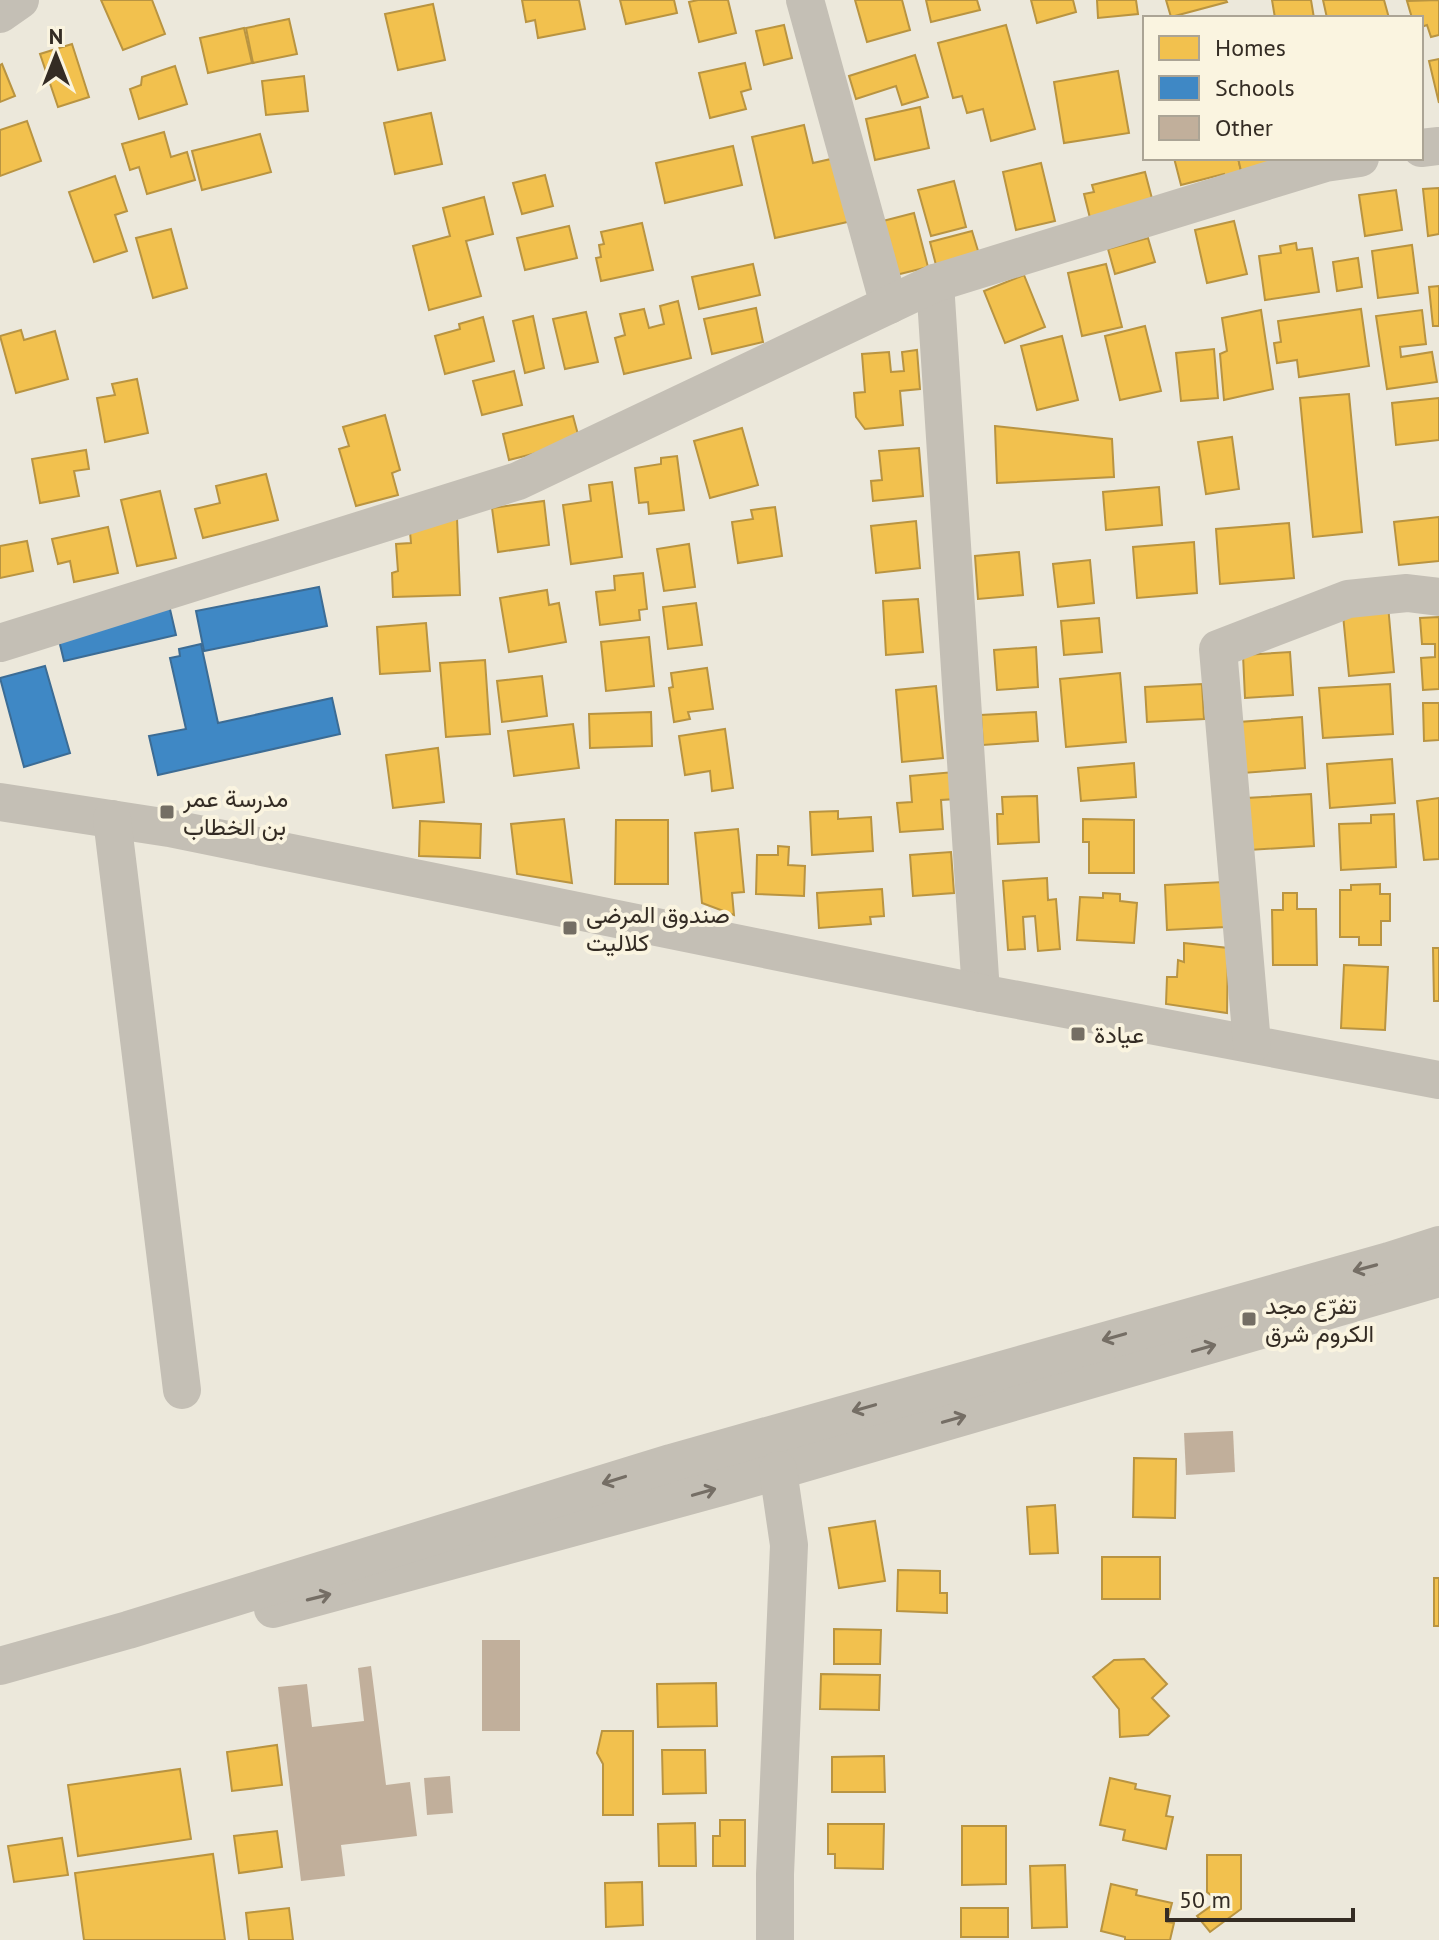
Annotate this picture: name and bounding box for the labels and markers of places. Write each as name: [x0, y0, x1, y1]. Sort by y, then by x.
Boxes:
place label: مدرسة عمر بن الخطاب: [182, 783, 288, 842]
marker: مدرسة عمر بن الخطاب: [158, 803, 176, 821]
place label: صندوق المرضى كلاليت: [586, 899, 730, 958]
marker: صندوق المرضى كلاليت: [561, 919, 579, 937]
place label: عيادة: [1094, 1019, 1144, 1050]
marker: عيادة: [1069, 1025, 1087, 1043]
place label: تفرّع مجد الكروم شرق: [1265, 1290, 1374, 1350]
marker: تفرّع مجد الكروم شرق: [1240, 1310, 1258, 1328]

